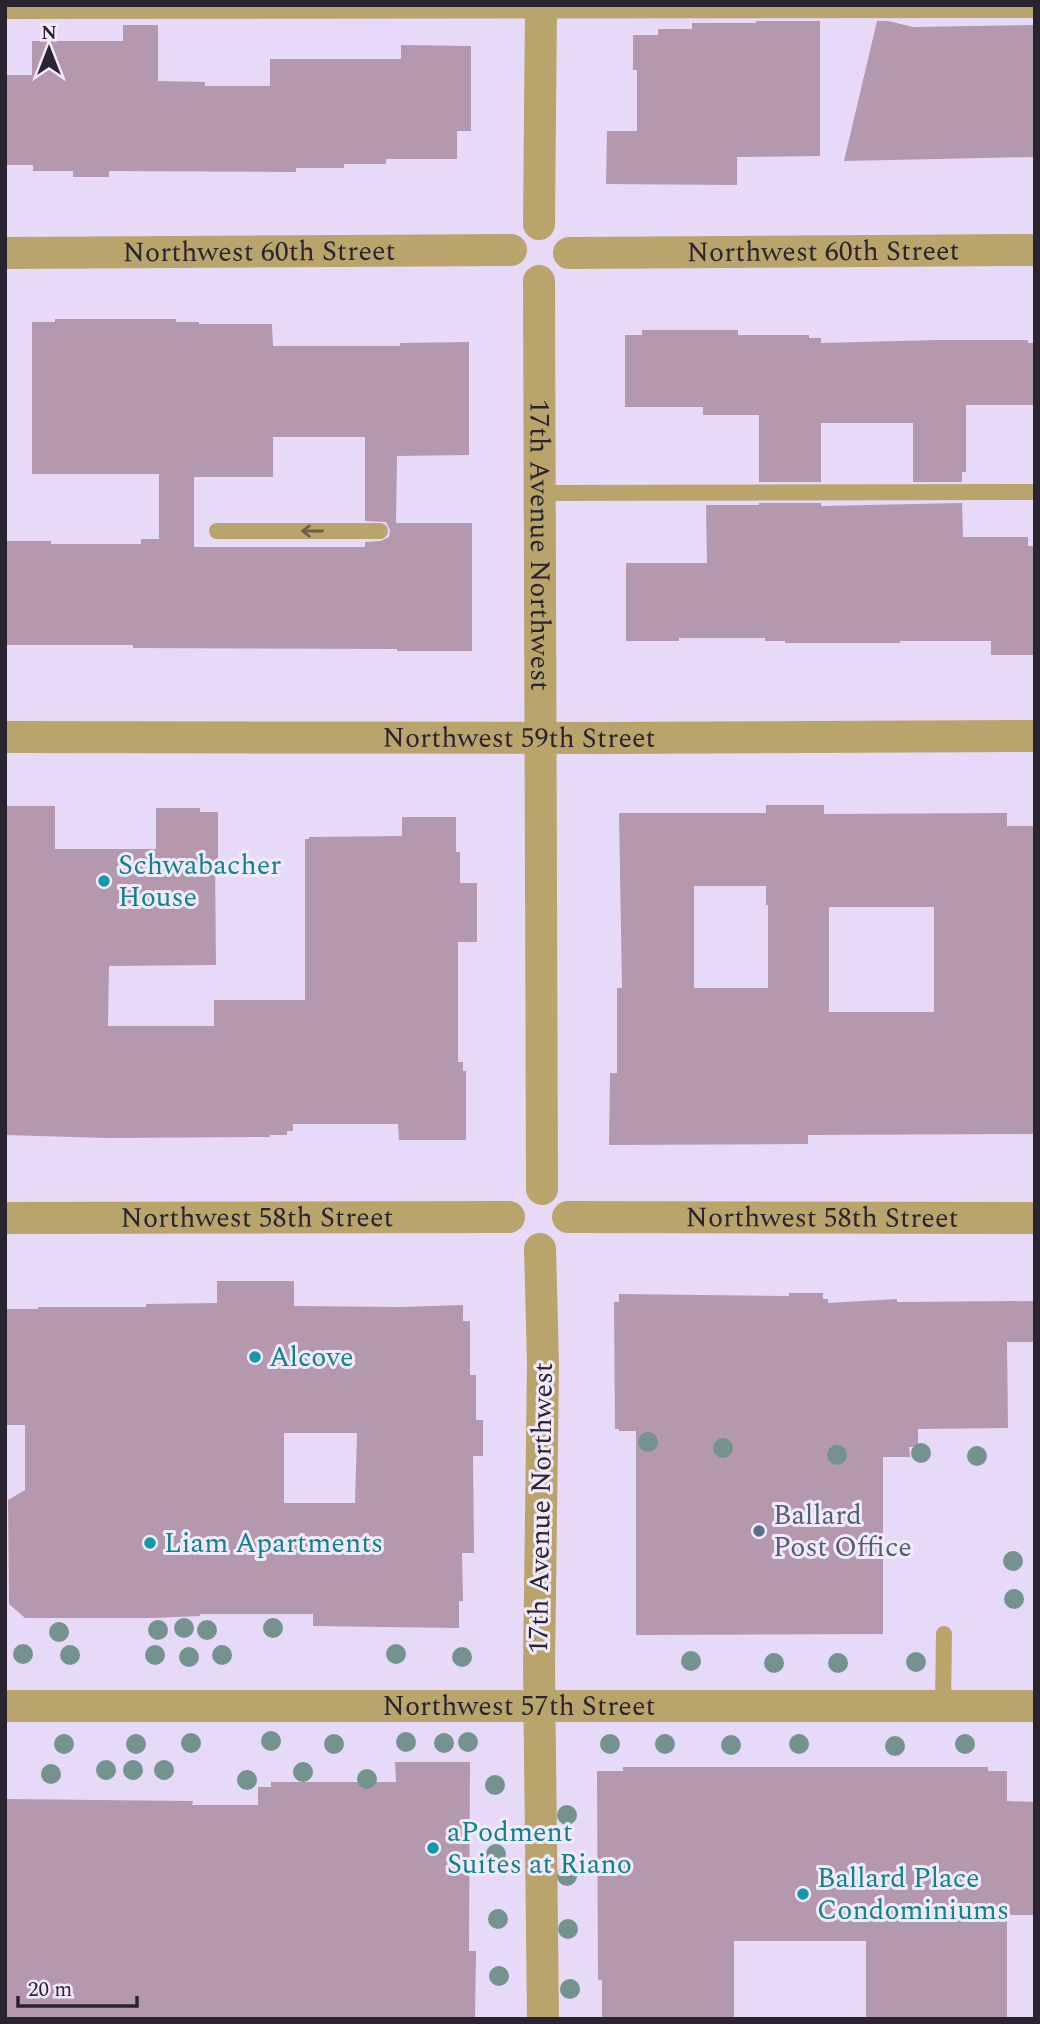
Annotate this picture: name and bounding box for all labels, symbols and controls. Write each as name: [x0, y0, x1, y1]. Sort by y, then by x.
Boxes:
north arrow: [14, 14, 84, 84]
text: N: [41, 19, 57, 48]
street label: Northwest 60th Street: [122, 229, 396, 274]
street label: Northwest 60th Street: [686, 229, 960, 274]
street label: 17th Avenue Northwest: [518, 399, 562, 691]
one-way arrow: [300, 524, 323, 538]
street label: Northwest 59th Street: [383, 716, 656, 760]
place label: Schwabacher House: [118, 844, 281, 919]
marker: Schwabacher House: [96, 873, 112, 889]
street label: Northwest 58th Street: [121, 1196, 394, 1239]
street label: Northwest 58th Street: [686, 1196, 959, 1239]
place label: Alcove: [269, 1336, 353, 1379]
marker: Alcove: [247, 1349, 263, 1365]
street label: 17th Avenue Northwest: [517, 1362, 565, 1654]
place label: Ballard Post Office: [773, 1494, 912, 1569]
place label: Liam Apartments: [164, 1522, 383, 1565]
marker: Ballard Post Office: [751, 1523, 767, 1539]
marker: Liam Apartments: [142, 1535, 158, 1551]
street label: Northwest 57th Street: [383, 1685, 655, 1728]
place label: aPodment Suites at Riano: [447, 1811, 632, 1886]
marker: aPodment Suites at Riano: [425, 1840, 441, 1856]
place label: Ballard Place Condominiums: [817, 1857, 1009, 1932]
marker: Ballard Place Condominiums: [795, 1886, 811, 1902]
scale bar: [18, 1965, 136, 2009]
text: 20 m: [28, 1974, 72, 2006]

